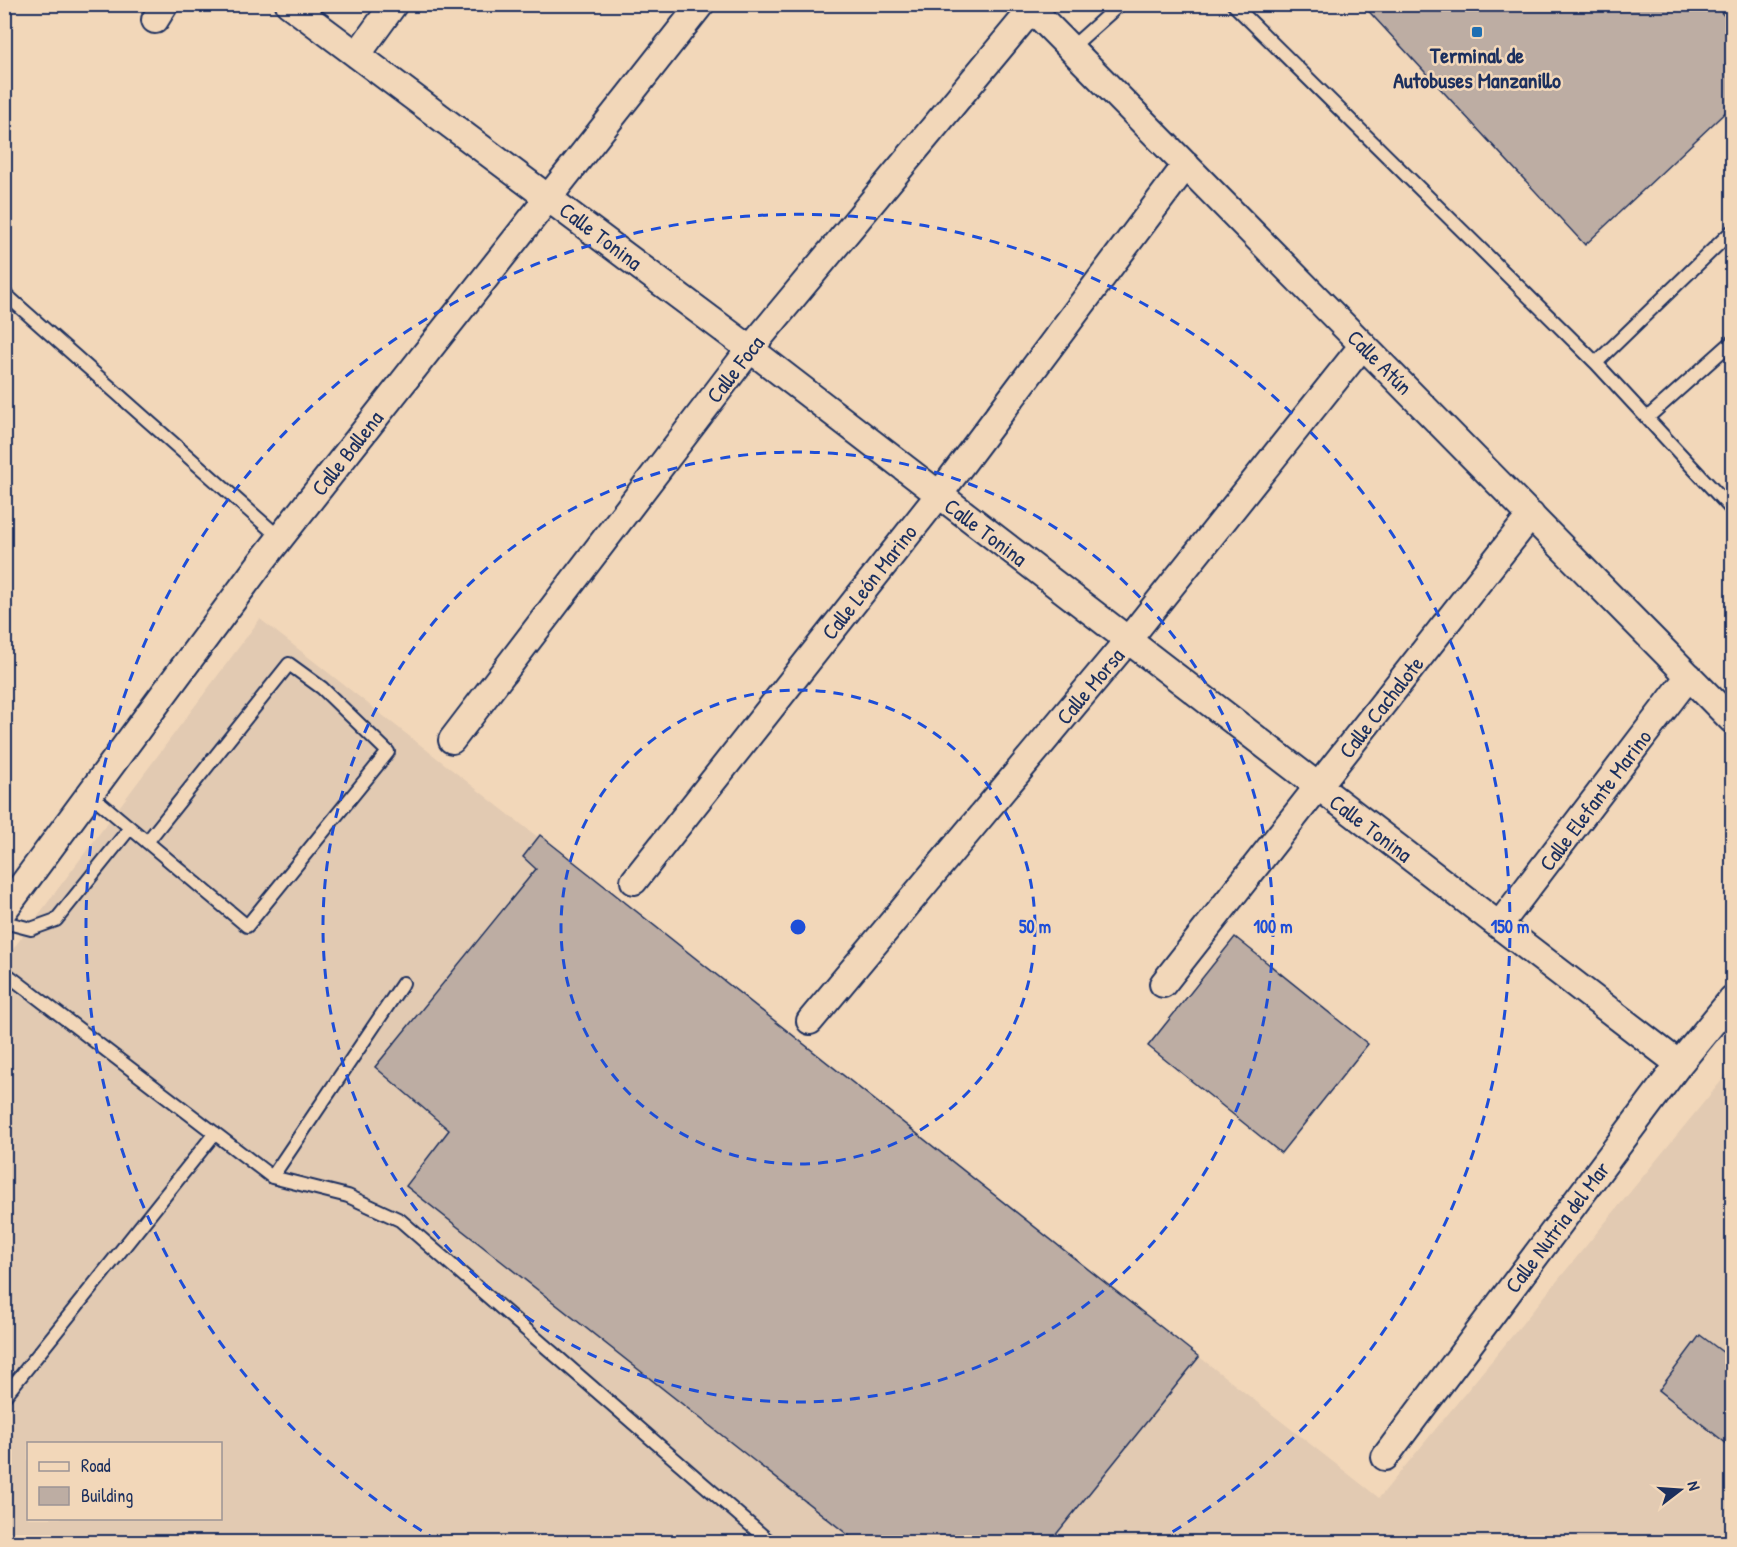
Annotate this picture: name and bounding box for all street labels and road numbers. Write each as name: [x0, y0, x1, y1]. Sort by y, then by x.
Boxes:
street label: Calle Tonina: [553, 195, 649, 277]
street label: Calle Atún: [1341, 323, 1419, 401]
street label: Calle Foca: [699, 329, 771, 409]
street label: Calle Ballena: [304, 404, 390, 502]
street label: Calle Tonina: [938, 491, 1034, 573]
street label: Calle León Marino: [814, 518, 924, 646]
street label: Calle Morsa: [1049, 641, 1131, 731]
street label: Calle Cachalote: [1332, 649, 1431, 764]
street label: Calle Elefante Marino: [1532, 723, 1658, 877]
street label: Calle Tonina: [1323, 787, 1419, 869]
street label: Calle Nutria del Mar: [1498, 1155, 1617, 1299]

